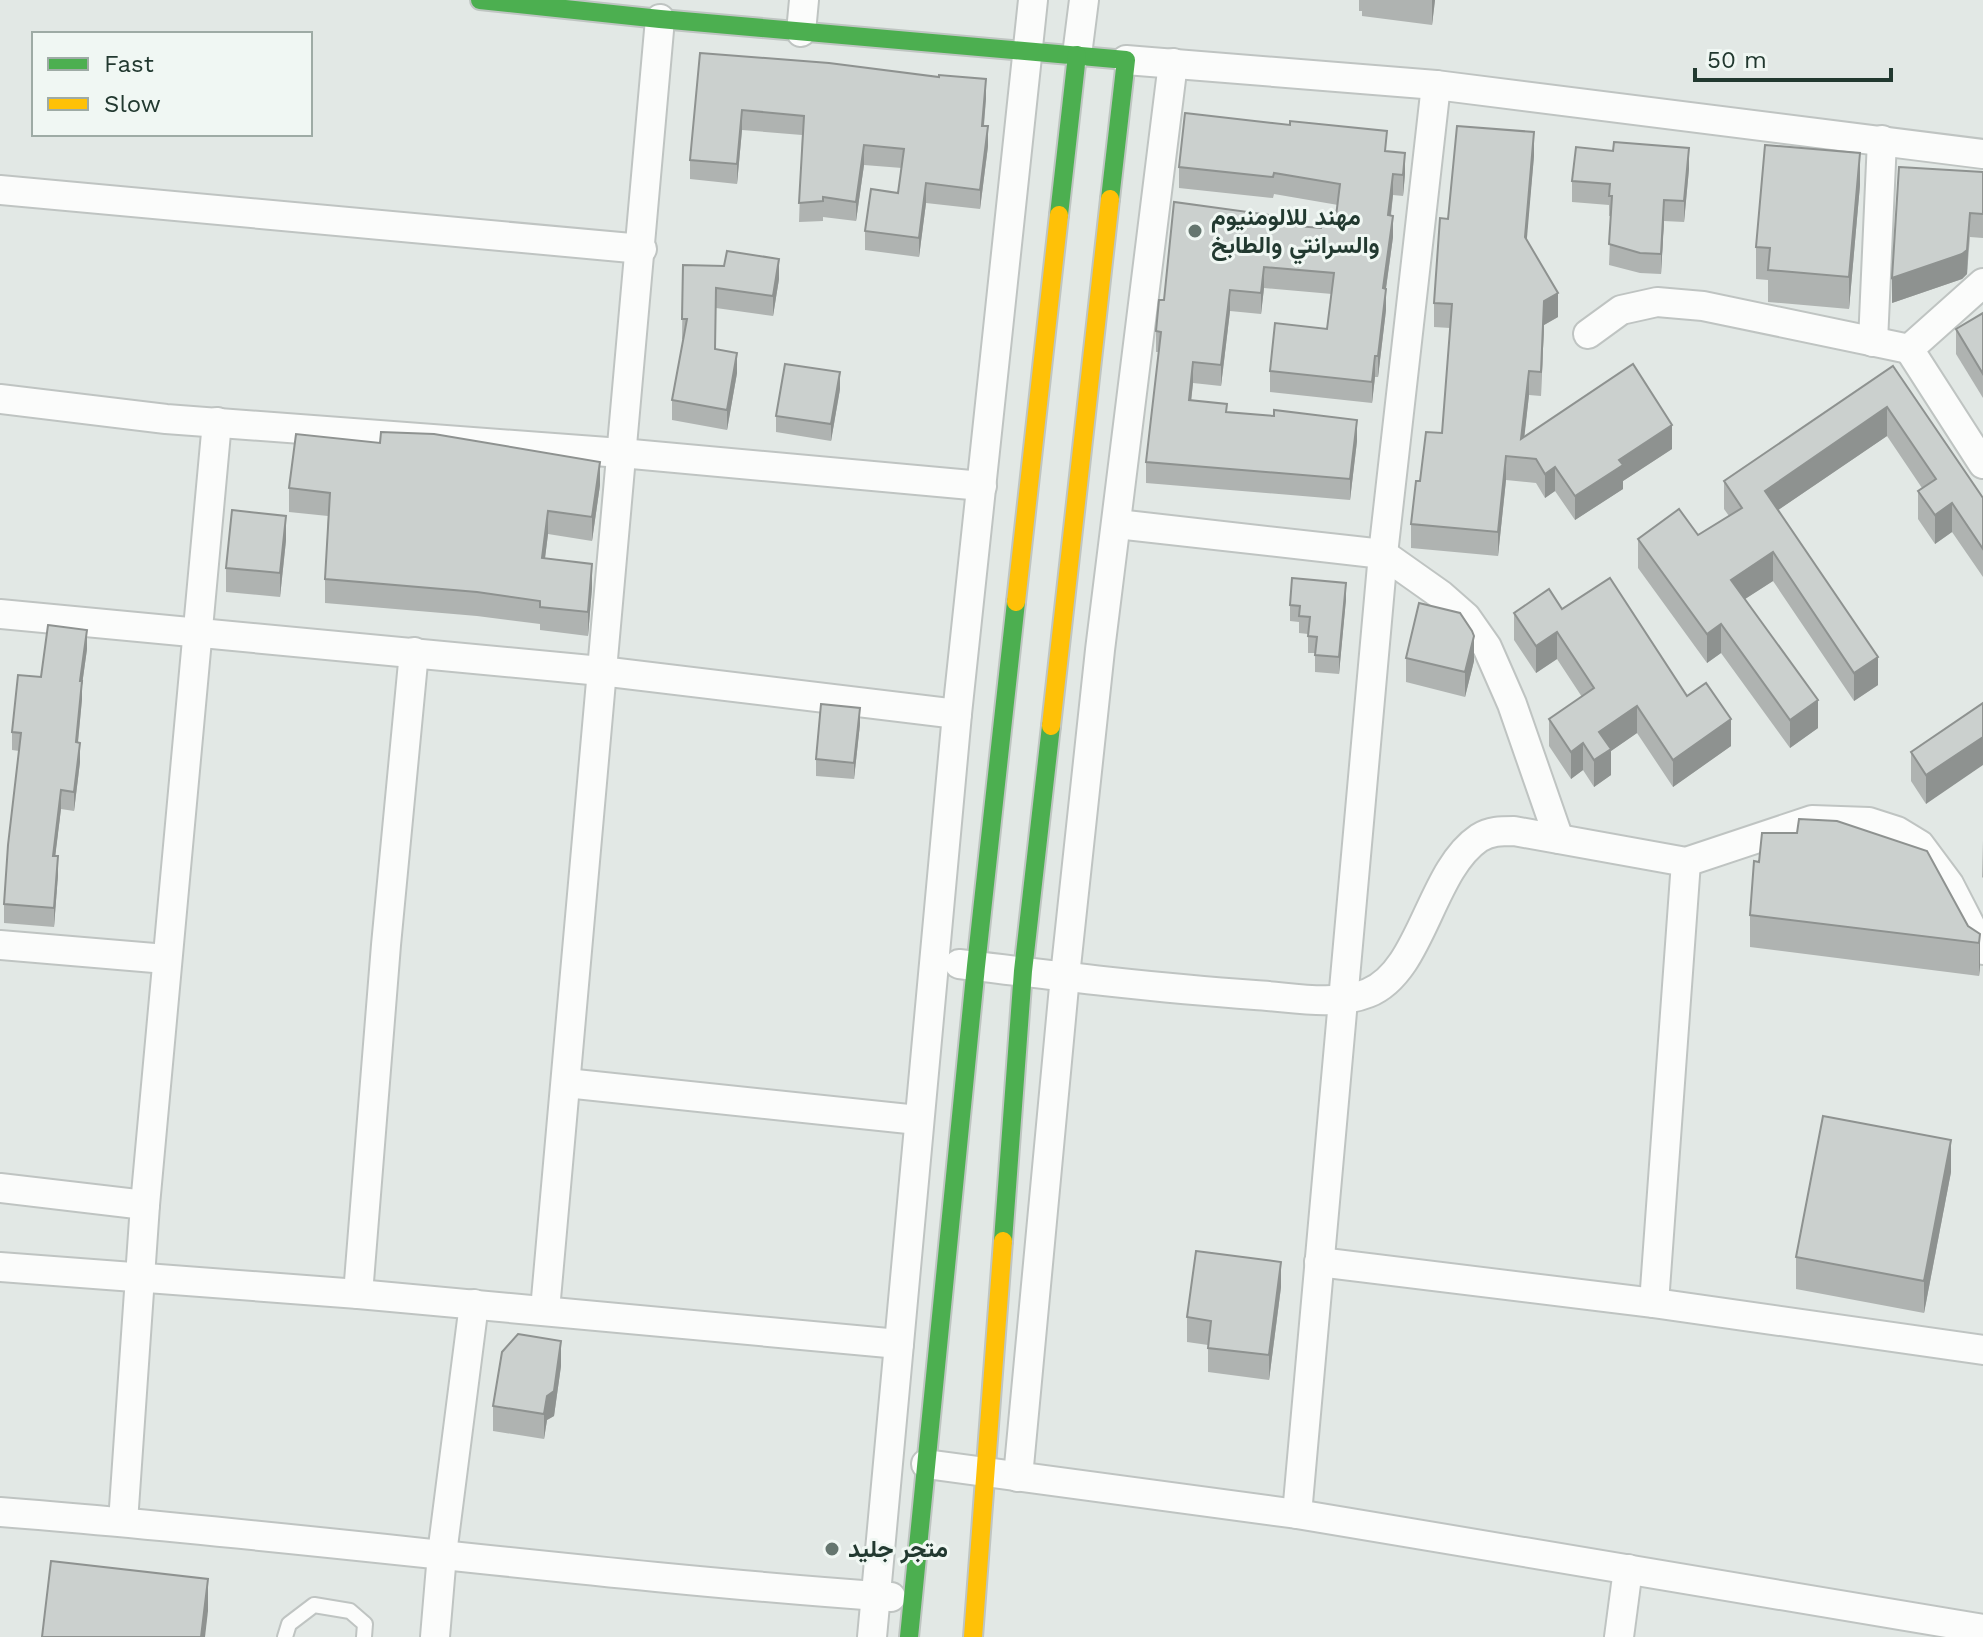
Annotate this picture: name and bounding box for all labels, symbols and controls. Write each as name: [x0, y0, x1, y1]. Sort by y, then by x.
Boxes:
legend: [32, 32, 312, 136]
scale bar: [1695, 32, 1891, 82]
text: 50 m: [1707, 46, 1767, 74]
text: Fast: [104, 50, 154, 78]
text: Slow: [104, 90, 161, 118]
place label: مهند للالومنيوم والسرانتي والطابخ: [1211, 203, 1380, 265]
marker: مهند للالومنيوم والسرانتي والطابخ: [1186, 222, 1204, 240]
place label: متجر جليد: [848, 1535, 948, 1564]
marker: متجر جليد: [823, 1540, 841, 1558]

